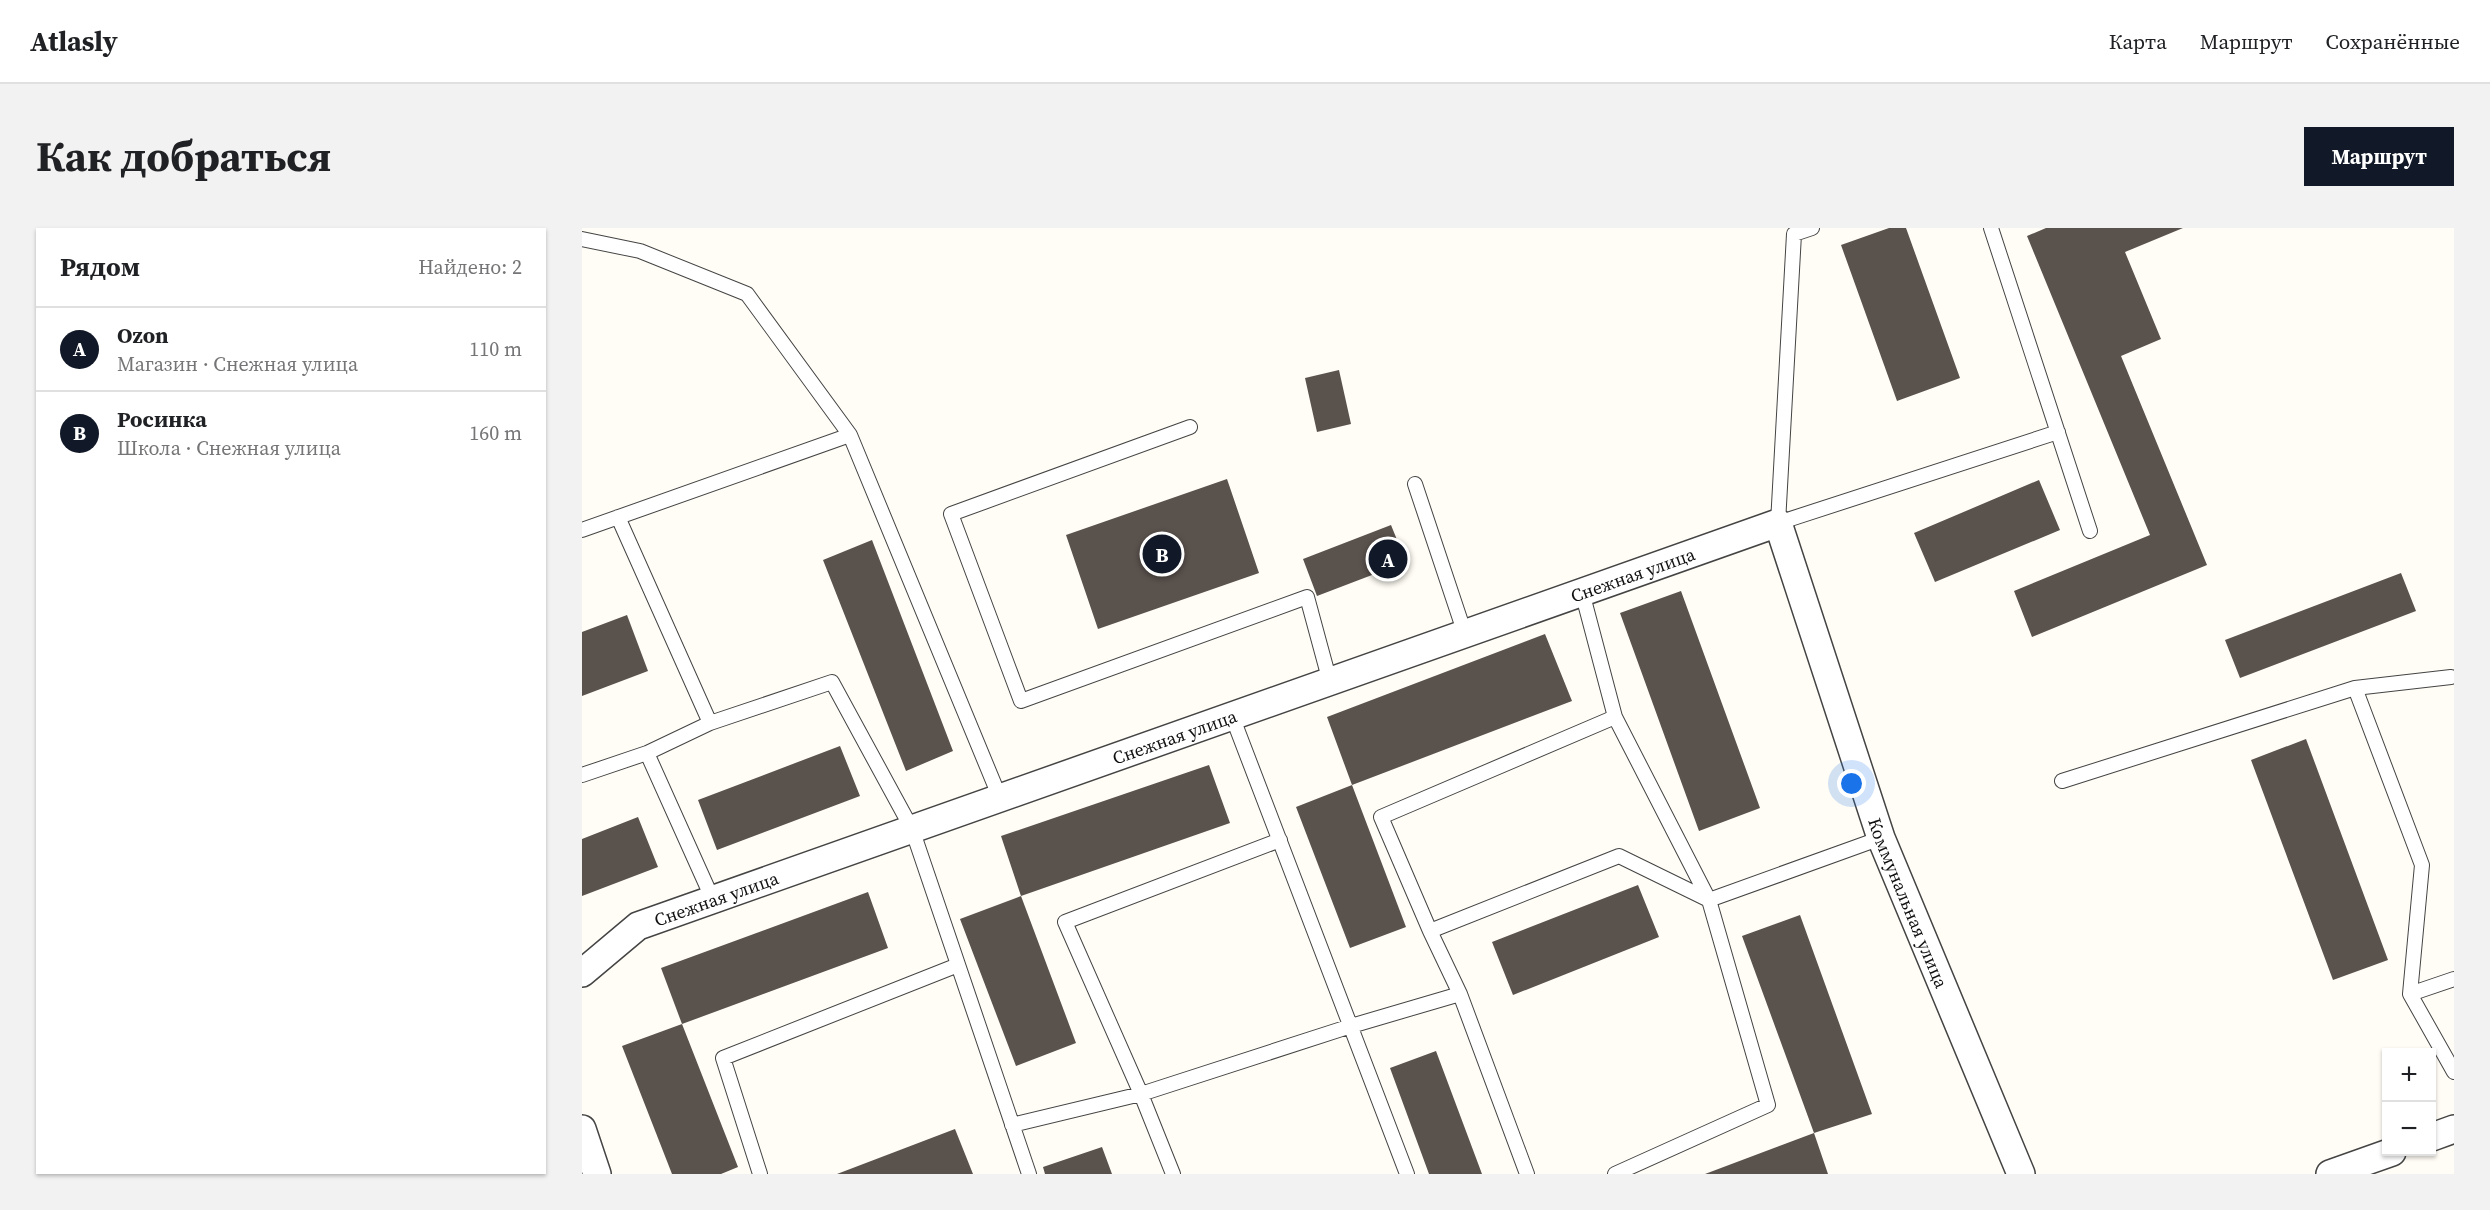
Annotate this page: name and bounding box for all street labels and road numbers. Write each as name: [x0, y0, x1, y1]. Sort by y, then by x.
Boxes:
street label: Снежная улица: [1567, 541, 1699, 608]
street label: Снежная улица: [1109, 703, 1241, 770]
street label: Коммунальная улица: [1863, 815, 1955, 992]
street label: Снежная улица: [650, 865, 783, 932]

